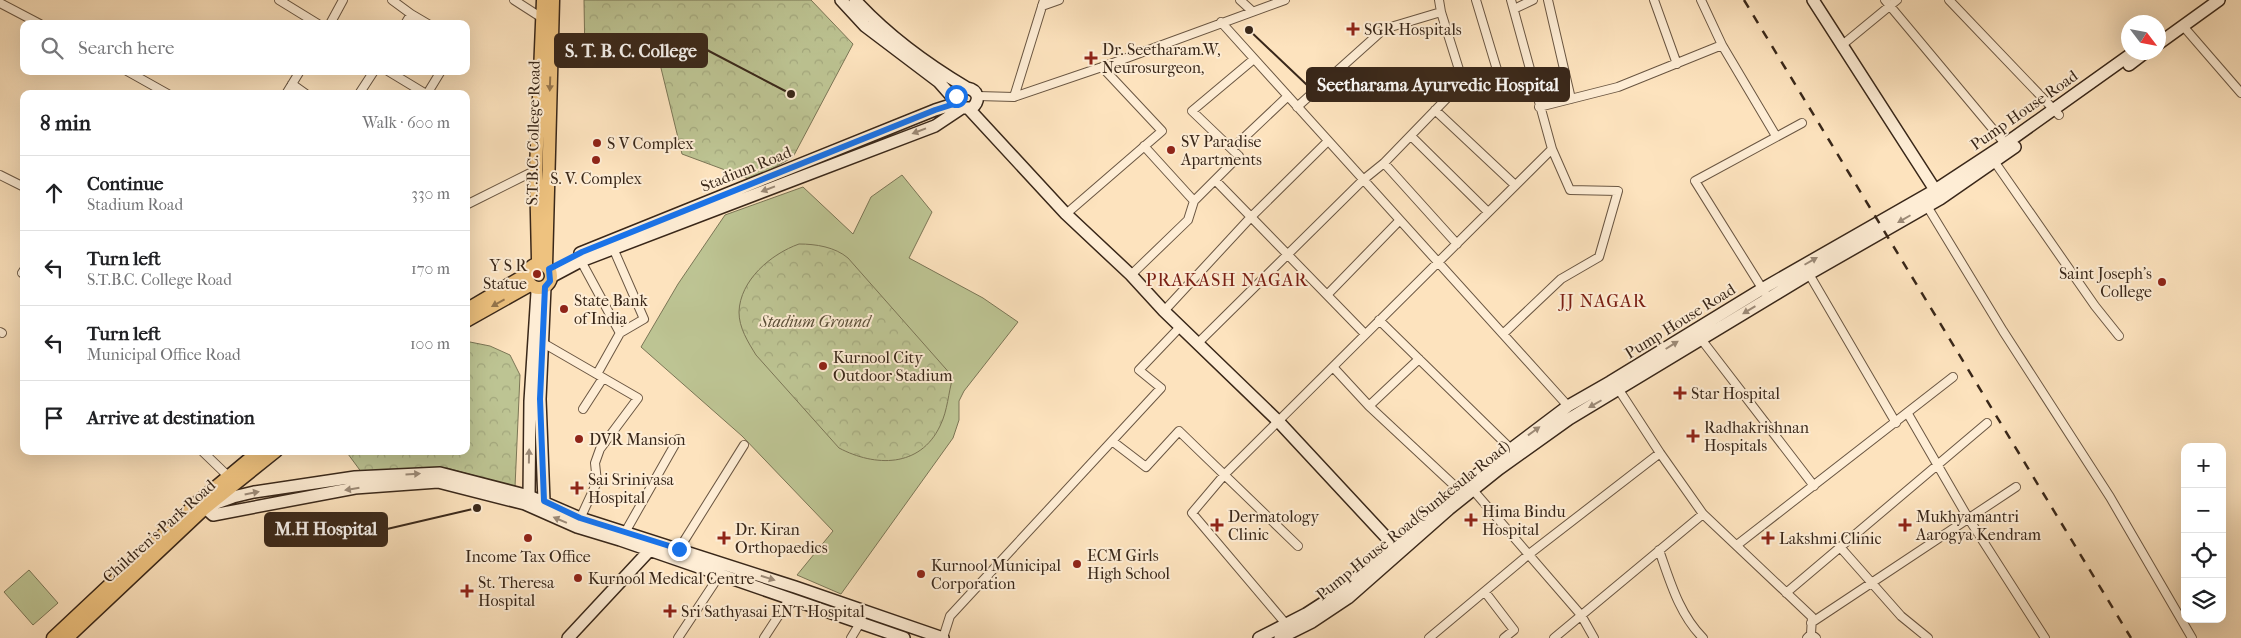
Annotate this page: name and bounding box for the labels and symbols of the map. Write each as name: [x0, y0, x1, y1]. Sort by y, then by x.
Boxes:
north arrow: [2121, 15, 2166, 60]
place label: SGR Hospitals: [1364, 20, 1462, 39]
marker: SGR Hospitals: [1346, 22, 1360, 36]
callout: S. T. B. C. College: [555, 34, 707, 67]
place label: Dr. Seetharam.W, Neurosurgeon,: [1102, 40, 1221, 77]
text: S. T. B. C. College: [565, 41, 697, 62]
marker: Dr. Seetharam.W, Neurosurgeon,: [1084, 51, 1098, 65]
street label: S.T.B.C. College Road: [522, 60, 544, 206]
street label: Pump House Road: [1967, 66, 2081, 154]
callout: Seetharama Ayurvedic Hospital: [1307, 68, 1569, 101]
text: Seetharama Ayurvedic Hospital: [1317, 75, 1560, 96]
one-way arrow: [545, 76, 553, 92]
route start: [945, 85, 968, 108]
one-way arrow: [912, 128, 927, 136]
place label: SV Paradise Apartments: [1180, 132, 1262, 169]
place label: S V Complex: [607, 134, 694, 153]
marker: S V Complex: [591, 137, 603, 149]
street label: Stadium Road: [698, 142, 794, 196]
marker: SV Paradise Apartments: [1165, 144, 1177, 156]
marker: S. V. Complex: [590, 154, 602, 166]
place label: S. V. Complex: [550, 169, 643, 188]
one-way arrow: [761, 186, 775, 194]
one-way arrow: [1898, 215, 1911, 224]
place label: Y S R Statue: [483, 256, 528, 293]
one-way arrow: [1804, 257, 1819, 265]
place label: Saint Joseph's College: [2059, 264, 2152, 301]
marker: Y S R Statue: [531, 268, 543, 280]
district label: PRAKASH NAGAR: [1146, 270, 1308, 291]
marker: Saint Joseph's College: [2156, 276, 2168, 288]
street label: Pump House Road: [1621, 279, 1739, 363]
place label: State Bank of India: [574, 291, 649, 328]
district label: JJ NAGAR: [1557, 291, 1647, 312]
one-way arrow: [491, 299, 506, 307]
marker: State Bank of India: [558, 303, 570, 315]
one-way arrow: [1743, 306, 1756, 315]
park label: Stadium Ground: [759, 312, 872, 331]
one-way arrow: [1665, 340, 1678, 349]
place label: Kurnool City Outdoor Stadium: [833, 348, 953, 385]
marker: Kurnool City Outdoor Stadium: [817, 360, 829, 372]
place label: Star Hospital: [1691, 384, 1780, 403]
marker: Star Hospital: [1673, 386, 1687, 400]
one-way arrow: [1589, 399, 1602, 408]
place label: Radhakrishnan Hospitals: [1704, 418, 1810, 455]
one-way arrow: [1527, 425, 1540, 436]
marker: Radhakrishnan Hospitals: [1686, 429, 1700, 443]
place label: DVR Mansion: [589, 430, 686, 449]
marker: DVR Mansion: [573, 433, 585, 445]
street label: Pump House Road(Sunkesula Road): [1312, 436, 1514, 604]
one-way arrow: [525, 448, 533, 464]
one-way arrow: [405, 469, 421, 477]
place label: Sai Srinivasa Hospital: [588, 470, 675, 507]
street label: Children's Park Road: [99, 475, 219, 587]
marker: Sai Srinivasa Hospital: [570, 481, 584, 495]
one-way arrow: [343, 485, 359, 493]
one-way arrow: [244, 489, 260, 497]
place label: Hima Bindu Hospital: [1482, 502, 1566, 539]
place label: Dermatology Clinic: [1228, 507, 1319, 544]
place label: Mukhyamantri Aarogya Kendram: [1915, 507, 2042, 544]
callout: M.H Hospital: [265, 513, 387, 546]
marker: Hima Bindu Hospital: [1464, 513, 1478, 527]
one-way arrow: [553, 516, 567, 524]
marker: Dermatology Clinic: [1210, 518, 1224, 532]
marker: Mukhyamantri Aarogya Kendram: [1898, 518, 1912, 532]
text: M.H Hospital: [274, 519, 378, 540]
place label: Dr. Kiran Orthopaedics: [735, 520, 828, 557]
place label: Lakshmi Clinic: [1779, 529, 1881, 548]
marker: Dr. Kiran Orthopaedics: [717, 531, 731, 545]
marker: Lakshmi Clinic: [1761, 531, 1775, 545]
marker: Income Tax Office: [522, 532, 534, 544]
route end: [668, 538, 691, 561]
place label: ECM Girls High School: [1087, 546, 1171, 583]
place label: Income Tax Office: [465, 547, 591, 566]
place label: Kurnool Municipal Corporation: [931, 556, 1062, 593]
marker: ECM Girls High School: [1071, 558, 1083, 570]
marker: Kurnool Municipal Corporation: [915, 568, 927, 580]
place label: Kurnool Medical Centre: [588, 569, 755, 588]
marker: Kurnool Medical Centre: [572, 572, 584, 584]
place label: St. Theresa Hospital: [478, 573, 555, 610]
one-way arrow: [761, 575, 776, 583]
marker: St. Theresa Hospital: [460, 584, 474, 598]
place label: Sri Sathyasai ENT Hospital: [681, 602, 865, 621]
marker: Sri Sathyasai ENT Hospital: [663, 604, 677, 618]

